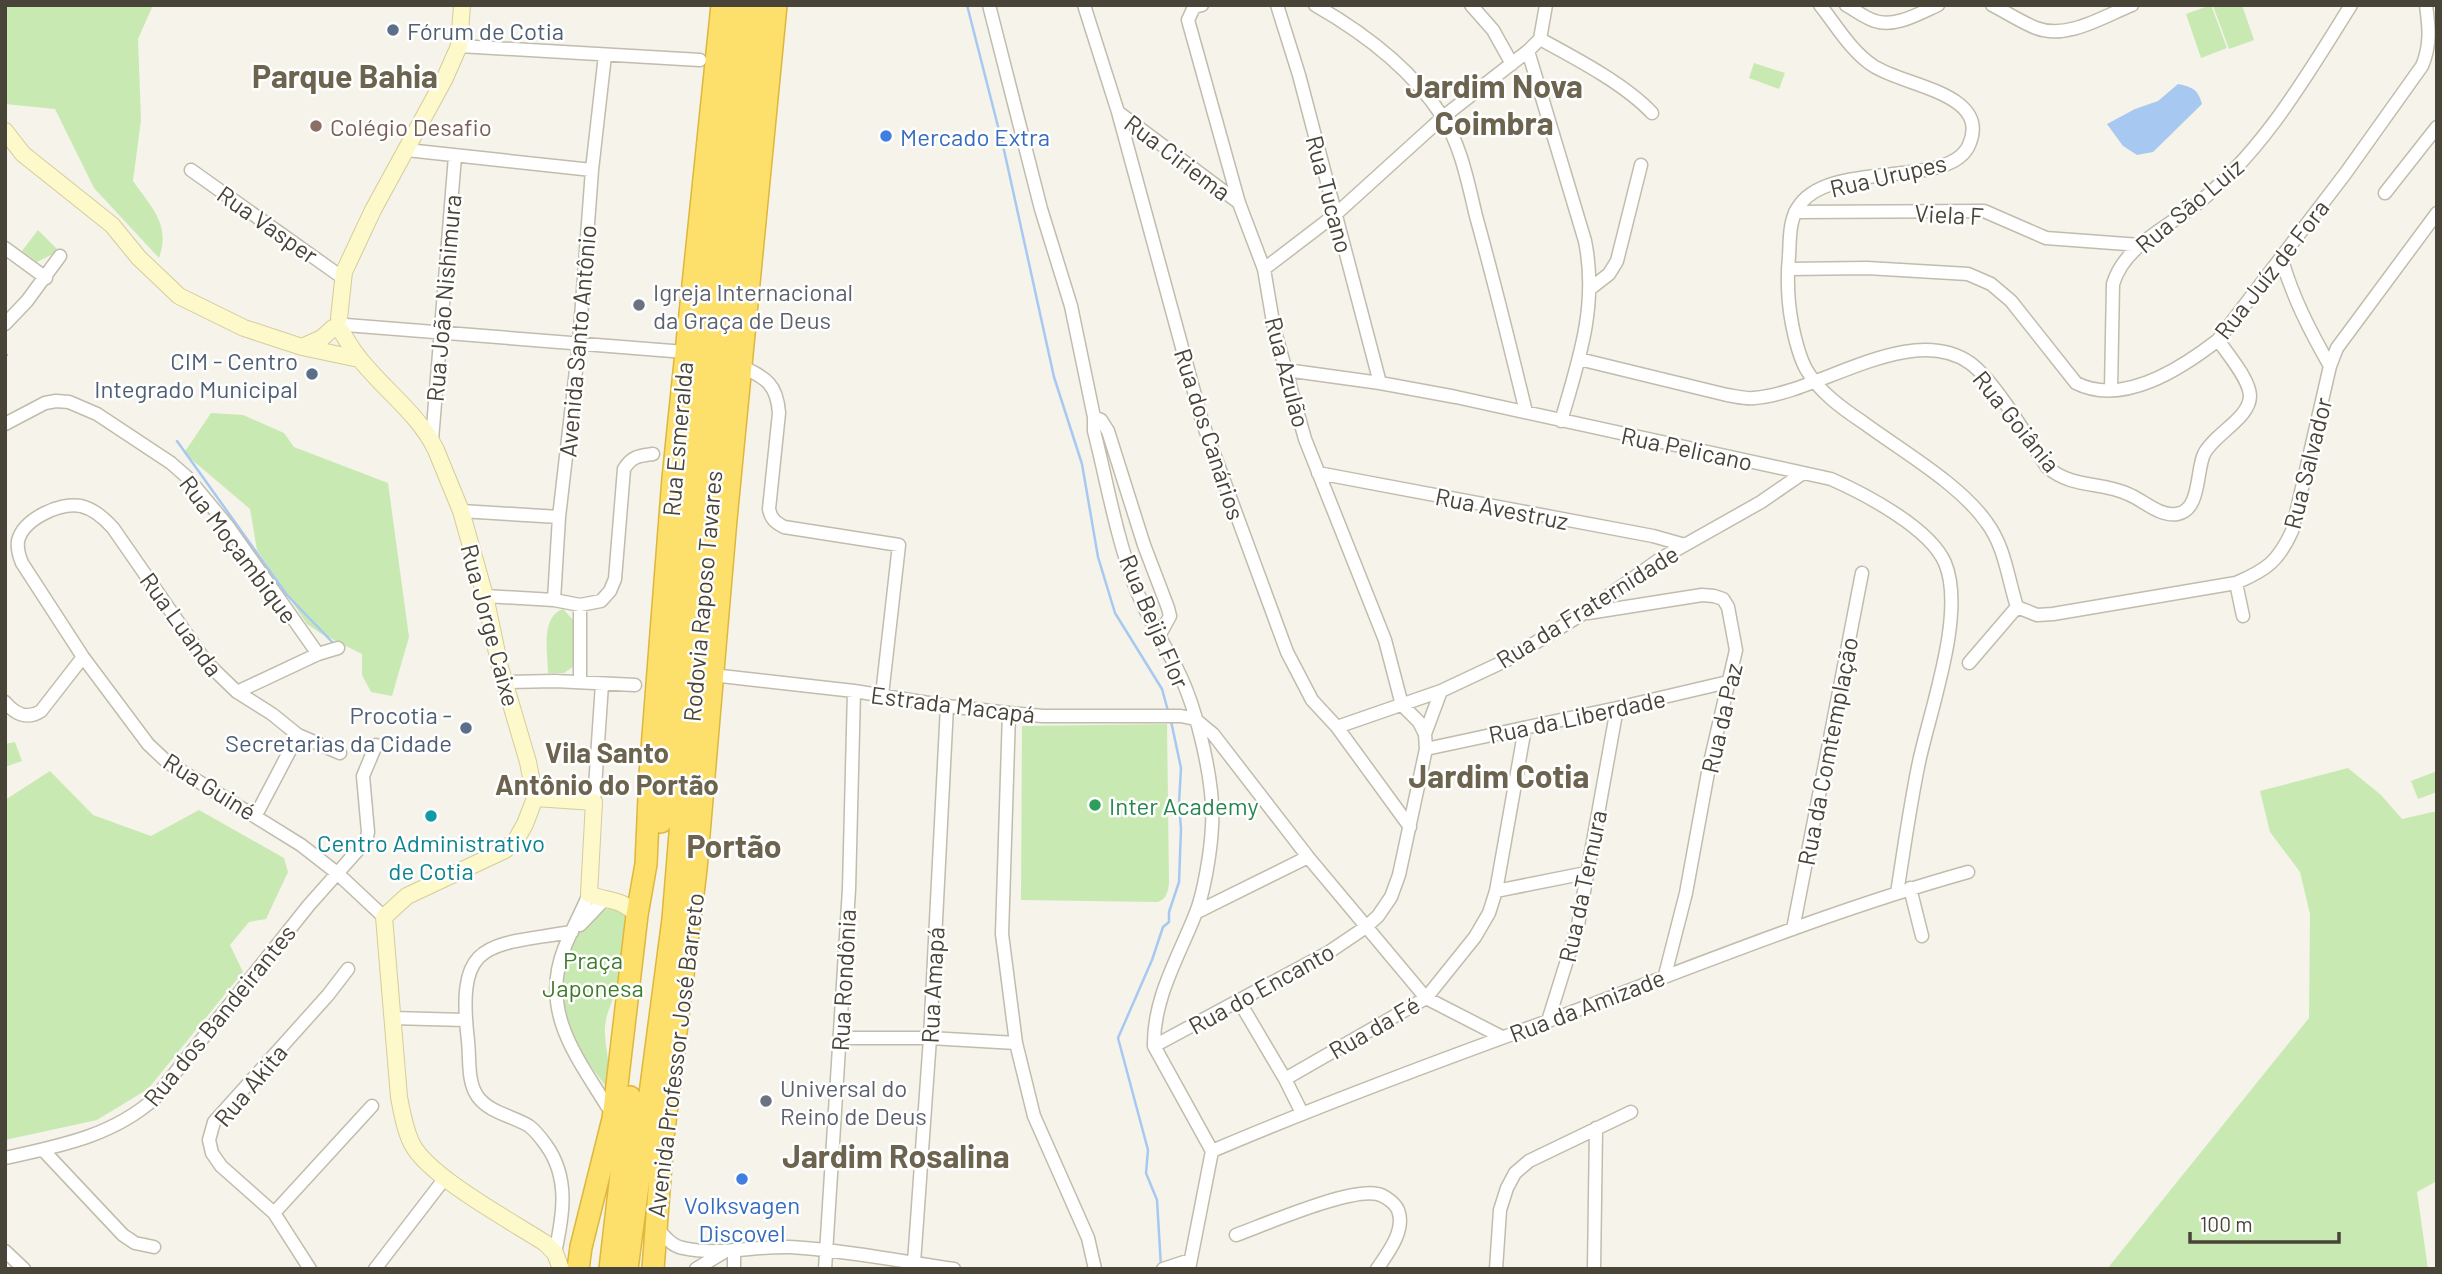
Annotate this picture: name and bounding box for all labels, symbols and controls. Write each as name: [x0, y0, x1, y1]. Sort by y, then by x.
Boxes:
place label: Fórum de Cotia: [407, 16, 564, 45]
marker: Fórum de Cotia: [385, 22, 401, 38]
district label: Parque Bahia: [252, 56, 438, 94]
district label: Jardim Nova Coimbra: [1405, 66, 1583, 141]
street label: Rua Ciriema: [1119, 108, 1237, 206]
place label: Colégio Desafio: [330, 112, 492, 141]
marker: Colégio Desafio: [308, 118, 324, 134]
place label: Mercado Extra: [900, 122, 1050, 151]
marker: Mercado Extra: [878, 128, 894, 144]
street label: Rua Tucano: [1300, 132, 1360, 256]
street label: Rua Urupes: [1827, 147, 1949, 203]
street label: Rua São Luiz: [2129, 152, 2249, 258]
street label: Rua Vasper: [212, 179, 324, 269]
street label: Rua João Nishimura: [419, 193, 467, 403]
street label: Rua Juíz de Fora: [2207, 193, 2335, 345]
street label: Viela F: [1914, 198, 1985, 230]
street label: Avenida Santo Antônio: [552, 224, 602, 458]
place label: Igreja Internacional da Graça de Deus: [653, 277, 853, 334]
marker: Igreja Internacional da Graça de Deus: [631, 297, 647, 313]
street label: Rua Azulão: [1259, 313, 1317, 431]
street label: Rua dos Canários: [1169, 345, 1251, 523]
place label: CIM - Centro Integrado Municipal: [94, 346, 298, 403]
street label: Rua Esmeralda: [656, 361, 698, 517]
street label: Rua Goiânia: [1967, 364, 2067, 478]
marker: CIM - Centro Integrado Municipal: [304, 366, 320, 382]
street label: Rua Salvador: [2277, 394, 2337, 532]
street label: Rua Pelicano: [1619, 420, 1755, 476]
street label: Rua Moçambique: [174, 469, 304, 629]
street label: Rodovia Raposo Tavares: [677, 469, 727, 723]
street label: Rua Avestruz: [1433, 481, 1571, 535]
street label: Rua da Fraternidade: [1491, 538, 1683, 674]
street label: Rua Jorge Caixe: [455, 541, 527, 709]
street label: Rua Beija Flor: [1114, 550, 1196, 692]
street label: Rua Luanda: [135, 566, 229, 682]
street label: Rua da Comtemplação: [1791, 634, 1863, 868]
street label: Rua da Paz: [1694, 660, 1748, 776]
street label: Estrada Macapá: [869, 680, 1037, 728]
street label: Rua da Liberdade: [1486, 683, 1668, 749]
place label: Procotia - Secretarias da Cidade: [225, 700, 452, 757]
marker: Procotia - Secretarias da Cidade: [458, 720, 474, 736]
district label: Vila Santo Antônio do Portão: [495, 735, 719, 801]
street label: Rua Guiné: [158, 746, 262, 826]
district label: Jardim Cotia: [1409, 756, 1589, 794]
place label: Inter Academy: [1109, 791, 1258, 820]
marker: Inter Academy: [1087, 797, 1103, 813]
street label: Rua da Ternura: [1552, 807, 1612, 965]
marker: Centro Administrativo de Cotia: [423, 808, 439, 824]
district label: Portão: [686, 826, 782, 864]
place label: Centro Administrativo de Cotia: [317, 828, 545, 885]
street label: Avenida Professor José Barreto: [641, 891, 709, 1219]
street label: Rua Rondônia: [825, 908, 861, 1052]
street label: Rua dos Bandeirantes: [137, 918, 301, 1112]
street label: Rua Amapá: [914, 926, 950, 1044]
street label: Rua do Encanto: [1183, 936, 1339, 1040]
park label: Praça Japonesa: [542, 945, 644, 1002]
street label: Rua da Amizade: [1505, 962, 1669, 1048]
street label: Rua da Fé: [1323, 989, 1425, 1065]
street label: Rua Akita: [207, 1038, 293, 1132]
place label: Universal do Reino de Deus: [780, 1073, 927, 1130]
marker: Universal do Reino de Deus: [758, 1093, 774, 1109]
district label: Jardim Rosalina: [782, 1136, 1010, 1174]
marker: Volksvagen Discovel: [734, 1171, 750, 1187]
place label: Volksvagen Discovel: [684, 1190, 800, 1247]
scale bar: [2190, 1200, 2339, 1244]
text: 100 m: [2200, 1211, 2253, 1236]

